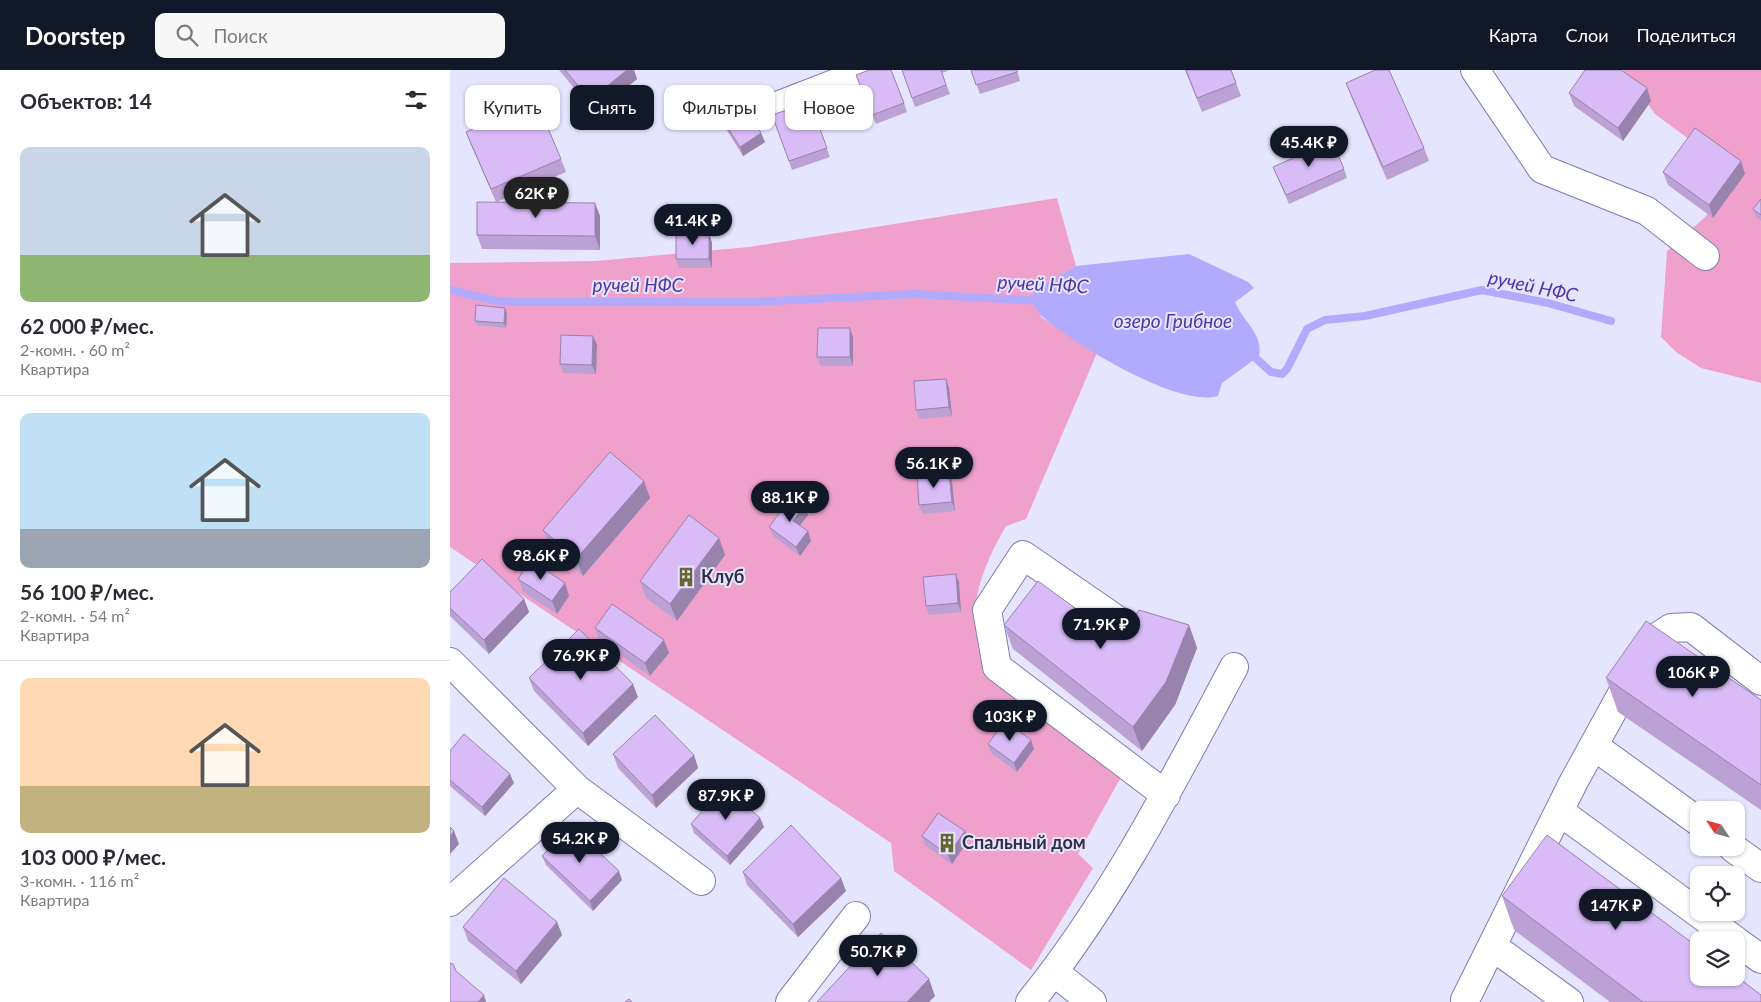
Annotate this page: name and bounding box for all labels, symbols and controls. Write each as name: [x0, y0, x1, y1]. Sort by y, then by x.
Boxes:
search box: [155, 13, 505, 58]
text: Doorstep: [25, 21, 125, 50]
icon: search: [173, 21, 201, 49]
text: Поиск: [213, 24, 268, 47]
text: Карта: [1489, 24, 1537, 46]
text: Слои: [1565, 24, 1609, 46]
text: Поделиться: [1637, 24, 1736, 46]
chip: Купить: [465, 85, 560, 130]
chip: Снять: [570, 85, 654, 130]
chip: Фильтры: [664, 85, 775, 130]
chip: Новое: [785, 85, 873, 130]
icon: filters: [402, 86, 430, 114]
text: Объектов: 14: [20, 88, 152, 113]
pin: 45.4K ₽: [1263, 126, 1355, 168]
text: 45.4K ₽: [1281, 132, 1337, 151]
pin: 62K ₽: [501, 176, 571, 219]
icon: home: [180, 180, 270, 270]
text: 62K ₽: [515, 183, 557, 202]
pin: 41.4K ₽: [647, 204, 739, 246]
text: 41.4K ₽: [665, 210, 721, 229]
water label: ручей НФС: [1486, 265, 1581, 306]
water label: ручей НФС: [997, 270, 1090, 297]
water label: ручей НФС: [593, 273, 685, 296]
water label: озеро Грибное: [1114, 309, 1232, 332]
text: 62 000 ₽/мес.: [20, 313, 154, 338]
text: 2-комн. · 60 m²: [20, 340, 130, 359]
text: Квартира: [20, 359, 89, 378]
icon: home: [180, 445, 270, 535]
pin: 56.1K ₽: [888, 446, 980, 489]
text: 56.1K ₽: [906, 453, 962, 472]
pin: 88.1K ₽: [744, 480, 836, 523]
text: 88.1K ₽: [762, 487, 818, 506]
pin: 98.6K ₽: [495, 538, 587, 581]
text: 98.6K ₽: [513, 545, 569, 564]
place label: Клуб: [701, 565, 745, 587]
building icon: Клуб: [675, 566, 697, 588]
text: 56 100 ₽/мес.: [20, 579, 154, 604]
text: 2-комн. · 54 m²: [20, 606, 130, 625]
pin: 71.9K ₽: [1055, 608, 1147, 650]
text: 71.9K ₽: [1073, 614, 1129, 633]
text: Квартира: [20, 625, 89, 644]
pin: 76.9K ₽: [535, 638, 627, 681]
text: 76.9K ₽: [553, 645, 609, 664]
pin: 106K ₽: [1652, 656, 1734, 698]
text: 106K ₽: [1667, 662, 1719, 681]
pin: 103K ₽: [969, 700, 1051, 742]
text: 103K ₽: [984, 706, 1036, 725]
icon: home: [180, 710, 270, 800]
pin: 87.9K ₽: [680, 778, 772, 821]
text: 87.9K ₽: [698, 785, 754, 804]
north arrow: [1690, 801, 1745, 856]
map controls: [1690, 801, 1745, 986]
pin: 54.2K ₽: [534, 822, 626, 864]
text: 54.2K ₽: [552, 828, 608, 847]
place label: Спальный дом: [962, 831, 1086, 853]
building icon: Спальный дом: [936, 832, 958, 854]
text: 103 000 ₽/мес.: [20, 844, 166, 869]
button: locate: [1690, 866, 1745, 921]
text: 3-комн. · 116 m²: [20, 871, 139, 890]
pin: 147K ₽: [1575, 888, 1657, 931]
text: Квартира: [20, 890, 89, 909]
text: 147K ₽: [1590, 895, 1642, 914]
button: layers: [1690, 931, 1745, 986]
pin: 50.7K ₽: [832, 934, 924, 977]
text: 50.7K ₽: [850, 941, 906, 960]

